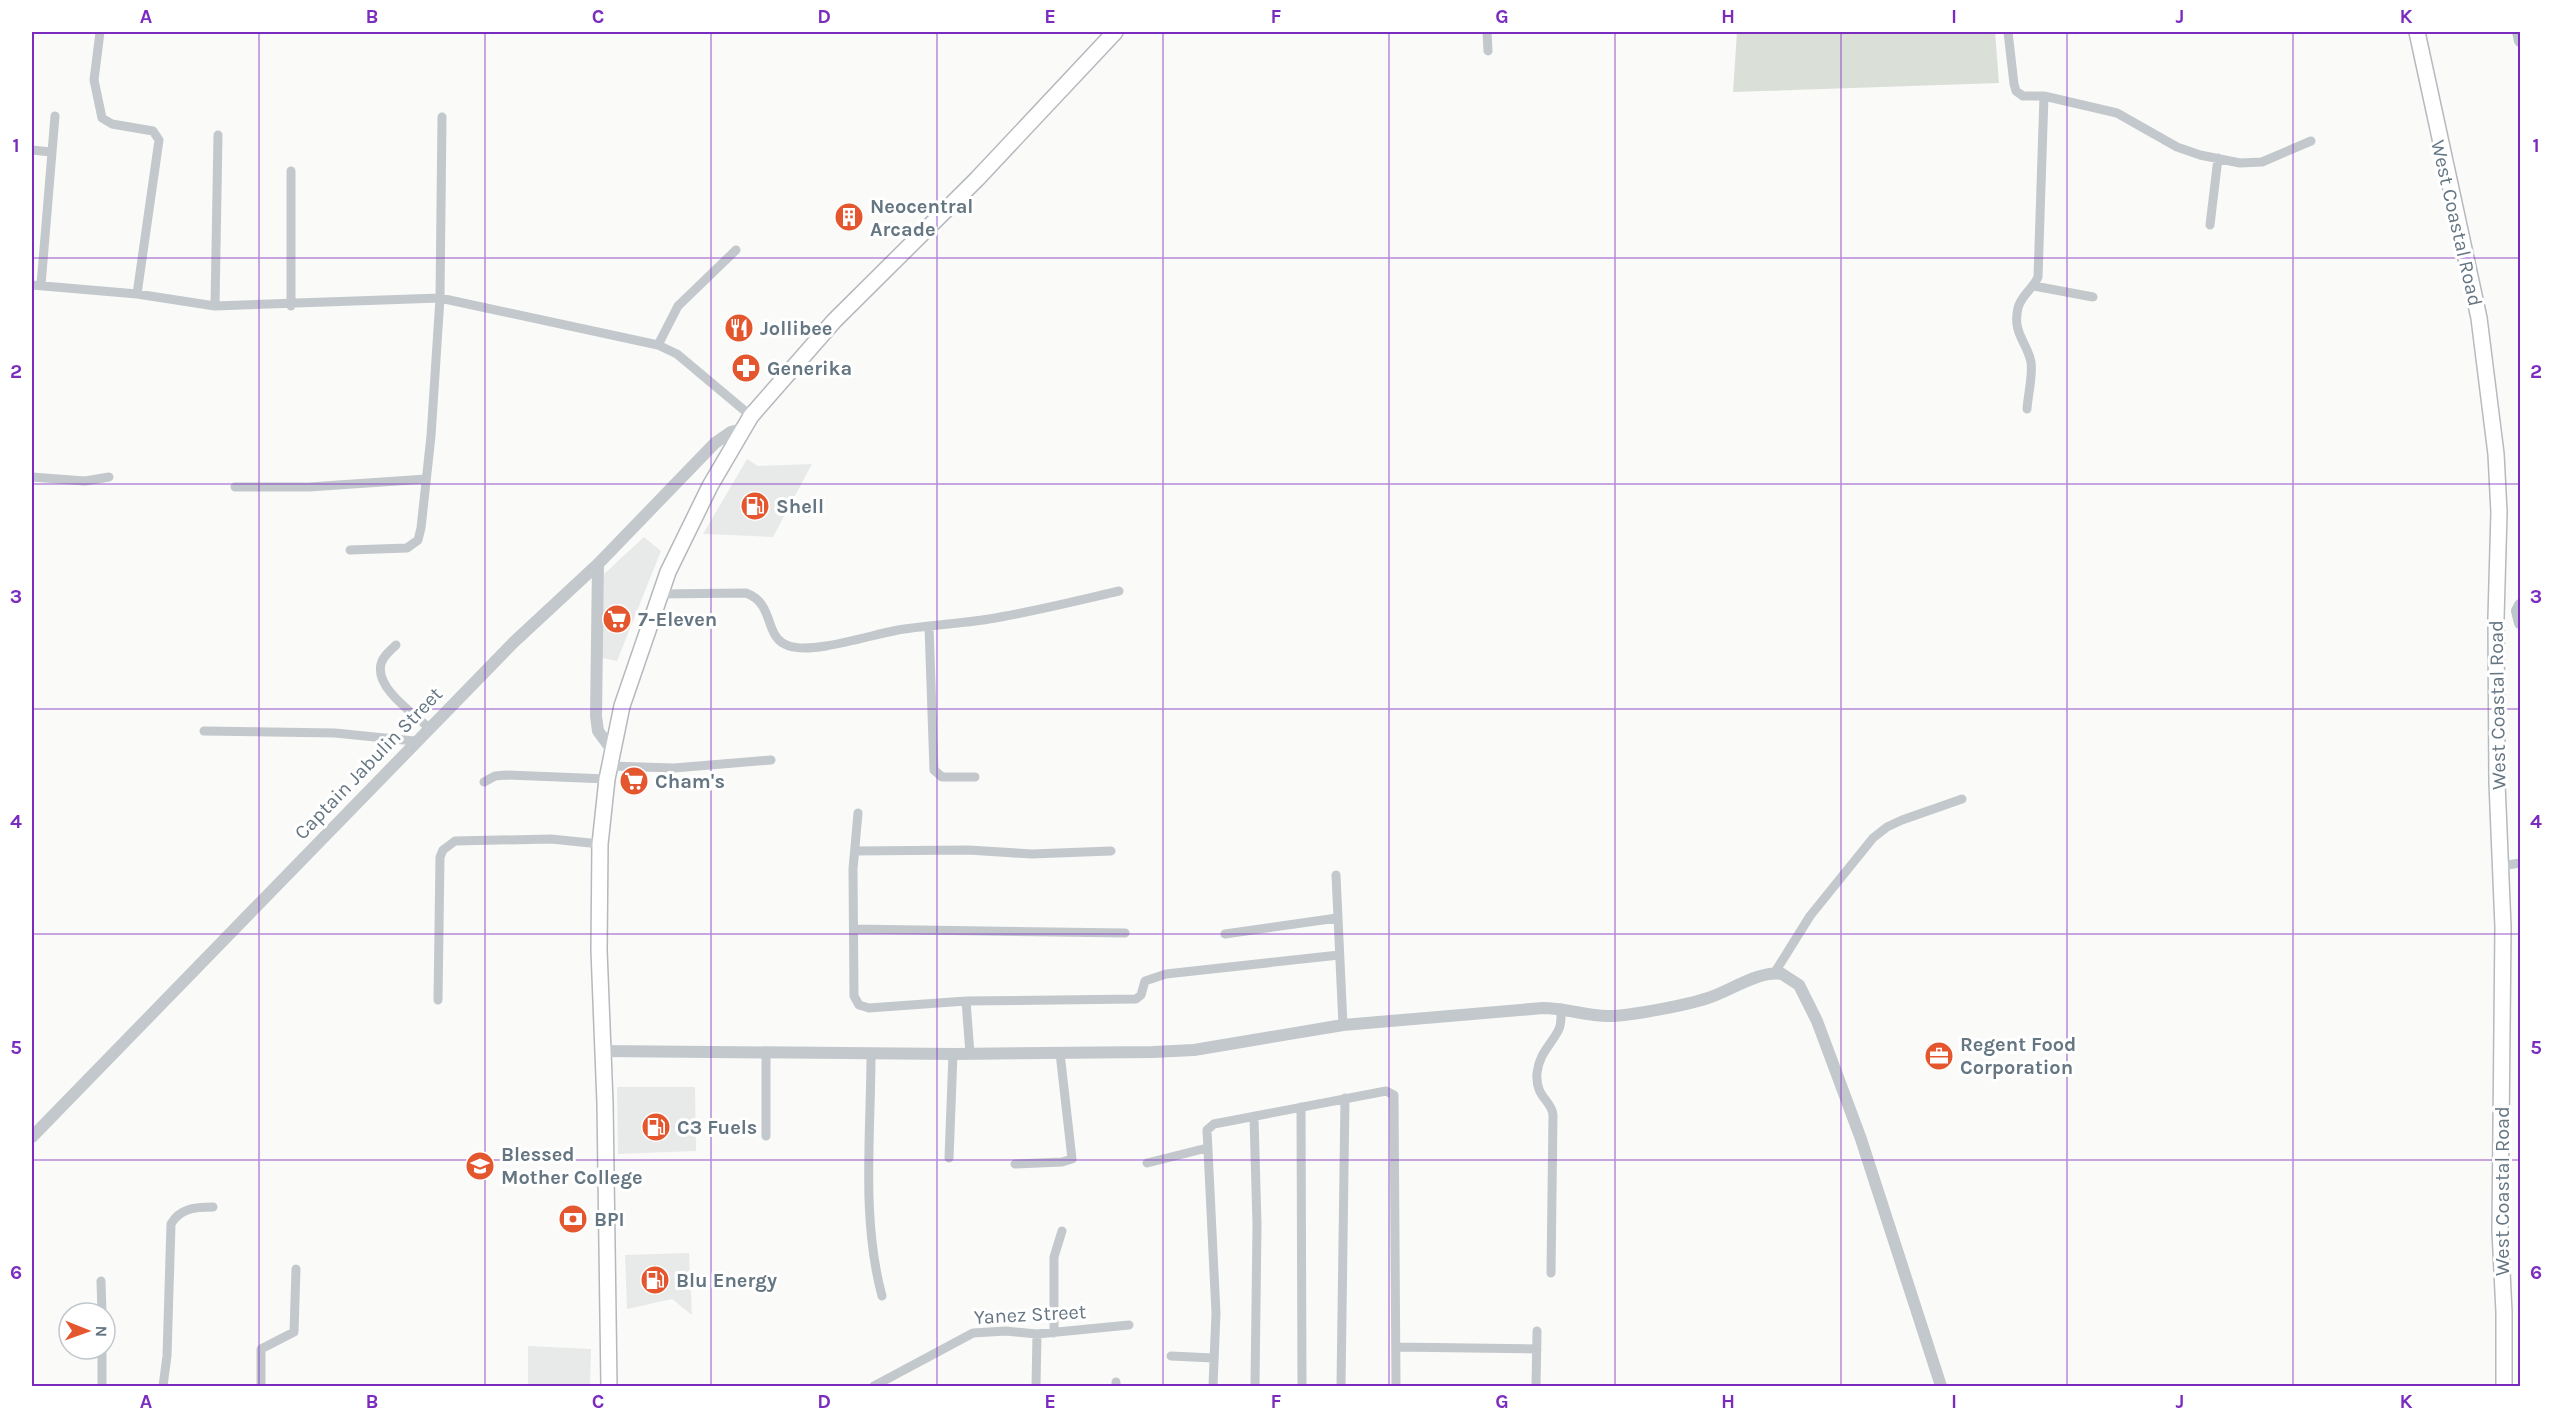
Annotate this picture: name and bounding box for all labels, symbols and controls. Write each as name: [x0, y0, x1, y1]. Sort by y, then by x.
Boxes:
text: A: [140, 5, 153, 28]
text: B: [366, 5, 378, 28]
text: C: [592, 5, 604, 28]
text: D: [817, 5, 831, 28]
text: E: [1044, 5, 1056, 28]
text: F: [1271, 5, 1282, 28]
text: G: [1495, 5, 1509, 28]
text: H: [1721, 5, 1735, 28]
text: I: [1951, 5, 1957, 28]
text: J: [2176, 5, 2184, 28]
text: K: [2399, 5, 2413, 28]
text: 1: [12, 134, 20, 157]
text: 1: [2532, 134, 2540, 157]
street label: West Coastal Road: [2426, 138, 2487, 308]
place label: Neocentral Arcade: [870, 195, 973, 241]
building icon: Neocentral Arcade: [833, 201, 865, 233]
restaurant icon: Jollibee: [723, 312, 755, 344]
place label: Jollibee: [760, 317, 832, 340]
pharmacy icon: Generika: [730, 352, 762, 384]
place label: Generika: [767, 357, 852, 380]
text: 2: [10, 360, 22, 383]
text: 2: [2530, 360, 2542, 383]
fuel station icon: Shell: [739, 490, 771, 522]
place label: Shell: [776, 495, 824, 518]
text: 3: [10, 585, 22, 608]
text: 3: [2530, 585, 2542, 608]
supermarket icon: 7-Eleven: [601, 603, 633, 635]
place label: 7-Eleven: [638, 608, 717, 631]
street label: West Coastal Road: [2485, 620, 2510, 790]
street label: Captain Jabulin Street: [290, 682, 447, 844]
supermarket icon: Cham's: [618, 765, 650, 797]
place label: Cham's: [655, 770, 725, 793]
text: 4: [10, 810, 22, 833]
text: 4: [2530, 810, 2542, 833]
place label: Regent Food Corporation: [1960, 1033, 2076, 1079]
text: 5: [10, 1036, 22, 1059]
text: 5: [2530, 1036, 2542, 1059]
office icon: Regent Food Corporation: [1923, 1040, 1955, 1072]
street label: West Coastal Road: [2491, 1106, 2514, 1276]
fuel station icon: C3 Fuels: [640, 1111, 672, 1143]
place label: C3 Fuels: [677, 1116, 757, 1139]
place label: Blessed Mother College: [501, 1143, 643, 1189]
school or university icon: Blessed Mother College: [464, 1150, 496, 1182]
bank icon: BPI: [557, 1203, 589, 1235]
place label: BPI: [594, 1208, 625, 1231]
text: 6: [10, 1261, 22, 1284]
text: 6: [2530, 1261, 2542, 1284]
fuel station icon: Blu Energy: [639, 1264, 671, 1296]
place label: Blu Energy: [676, 1269, 777, 1292]
street label: Yanez Street: [973, 1300, 1087, 1329]
north arrow: [57, 1301, 117, 1361]
text: N: [92, 1325, 111, 1337]
text: A: [140, 1390, 153, 1413]
text: B: [366, 1390, 378, 1413]
text: C: [592, 1390, 604, 1413]
text: D: [817, 1390, 831, 1413]
text: E: [1044, 1390, 1056, 1413]
text: F: [1271, 1390, 1282, 1413]
text: G: [1495, 1390, 1509, 1413]
text: H: [1721, 1390, 1735, 1413]
text: I: [1951, 1390, 1957, 1413]
text: J: [2176, 1390, 2184, 1413]
text: K: [2399, 1390, 2413, 1413]

